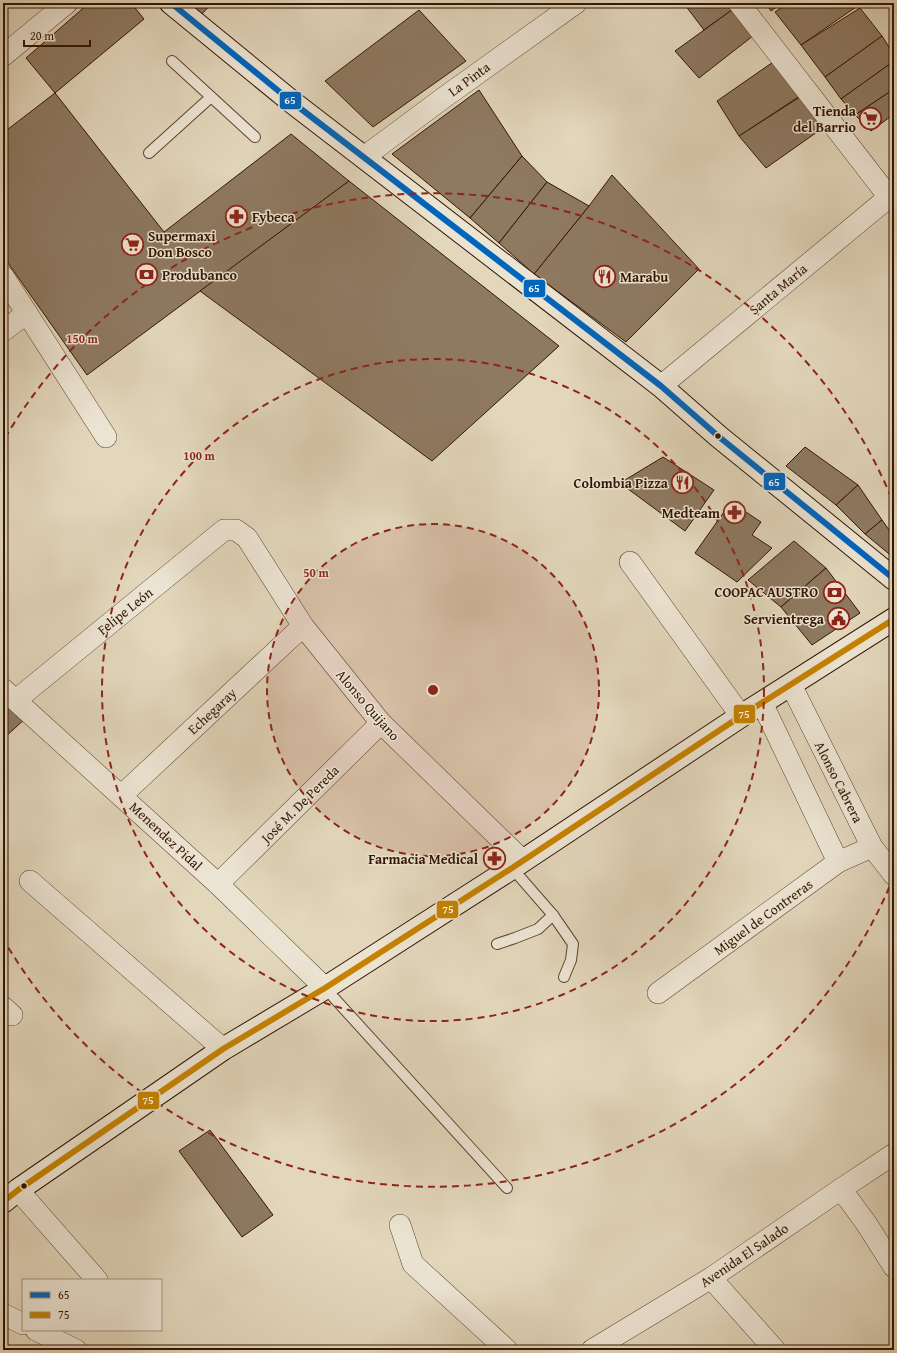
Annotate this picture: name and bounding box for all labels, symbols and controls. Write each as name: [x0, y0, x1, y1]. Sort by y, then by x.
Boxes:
scale bar: [24, 22, 90, 48]
text: 20 m: [30, 27, 54, 44]
street label: La Pinta: [444, 57, 494, 101]
line badge: 65: [279, 91, 302, 110]
text: 65: [284, 92, 296, 108]
place label: Tienda del Barrio: [793, 101, 857, 137]
supermarket icon: Tienda del Barrio: [858, 106, 884, 132]
pharmacy icon: Fybeca: [223, 204, 249, 230]
place label: Fybeca: [252, 207, 295, 227]
place label: Supermaxi Don Bosco: [148, 226, 216, 262]
supermarket icon: Supermaxi Don Bosco: [120, 231, 146, 257]
street label: Santa María: [745, 258, 812, 319]
bank icon: Produbanco: [134, 262, 160, 288]
restaurant icon: Marabu: [591, 264, 617, 290]
place label: Produbanco: [162, 265, 237, 285]
place label: Marabu: [620, 267, 668, 287]
line badge: 65: [523, 279, 546, 298]
text: 65: [528, 280, 540, 296]
text: 150 m: [66, 330, 99, 347]
unlabelled marker: [713, 431, 723, 441]
text: 100 m: [183, 447, 216, 464]
restaurant icon: Colombia Pizza: [670, 470, 696, 496]
line badge: 65: [763, 472, 786, 491]
place label: Colombia Pizza: [574, 473, 669, 493]
text: 65: [768, 474, 780, 490]
pharmacy icon: Medteam: [722, 500, 748, 526]
place label: Medteam: [662, 503, 720, 523]
text: 50 m: [303, 564, 329, 581]
bank icon: COOPAC AUSTRO: [821, 579, 847, 605]
street label: Felipe León: [93, 582, 157, 640]
place label: COOPAC AUSTRO: [714, 582, 818, 602]
public building icon: Servientrega: [826, 606, 852, 632]
place label: Servientrega: [744, 609, 825, 629]
street label: Alonso Quijano: [331, 665, 405, 745]
street label: Echegaray: [183, 683, 241, 739]
centre of rings: [426, 683, 440, 697]
line badge: 75: [733, 704, 756, 724]
text: 75: [738, 706, 750, 722]
street label: Alonso Cabrera: [810, 738, 868, 827]
street label: José M. De Pereda: [255, 760, 344, 849]
street label: Menendez Pidal: [125, 797, 207, 875]
pharmacy icon: Farmacia Medical: [481, 846, 507, 872]
place label: Farmacia Medical: [368, 849, 479, 869]
street label: Miguel de Contreras: [709, 874, 817, 960]
line badge: 75: [436, 900, 459, 919]
text: 75: [442, 901, 454, 917]
line badge: 75: [137, 1091, 160, 1110]
text: 75: [142, 1092, 154, 1108]
unlabelled marker: [19, 1181, 29, 1191]
street label: Avenida El Salado: [696, 1218, 792, 1292]
legend: [22, 1279, 162, 1331]
text: 65: [58, 1286, 70, 1303]
text: 75: [58, 1306, 70, 1323]

